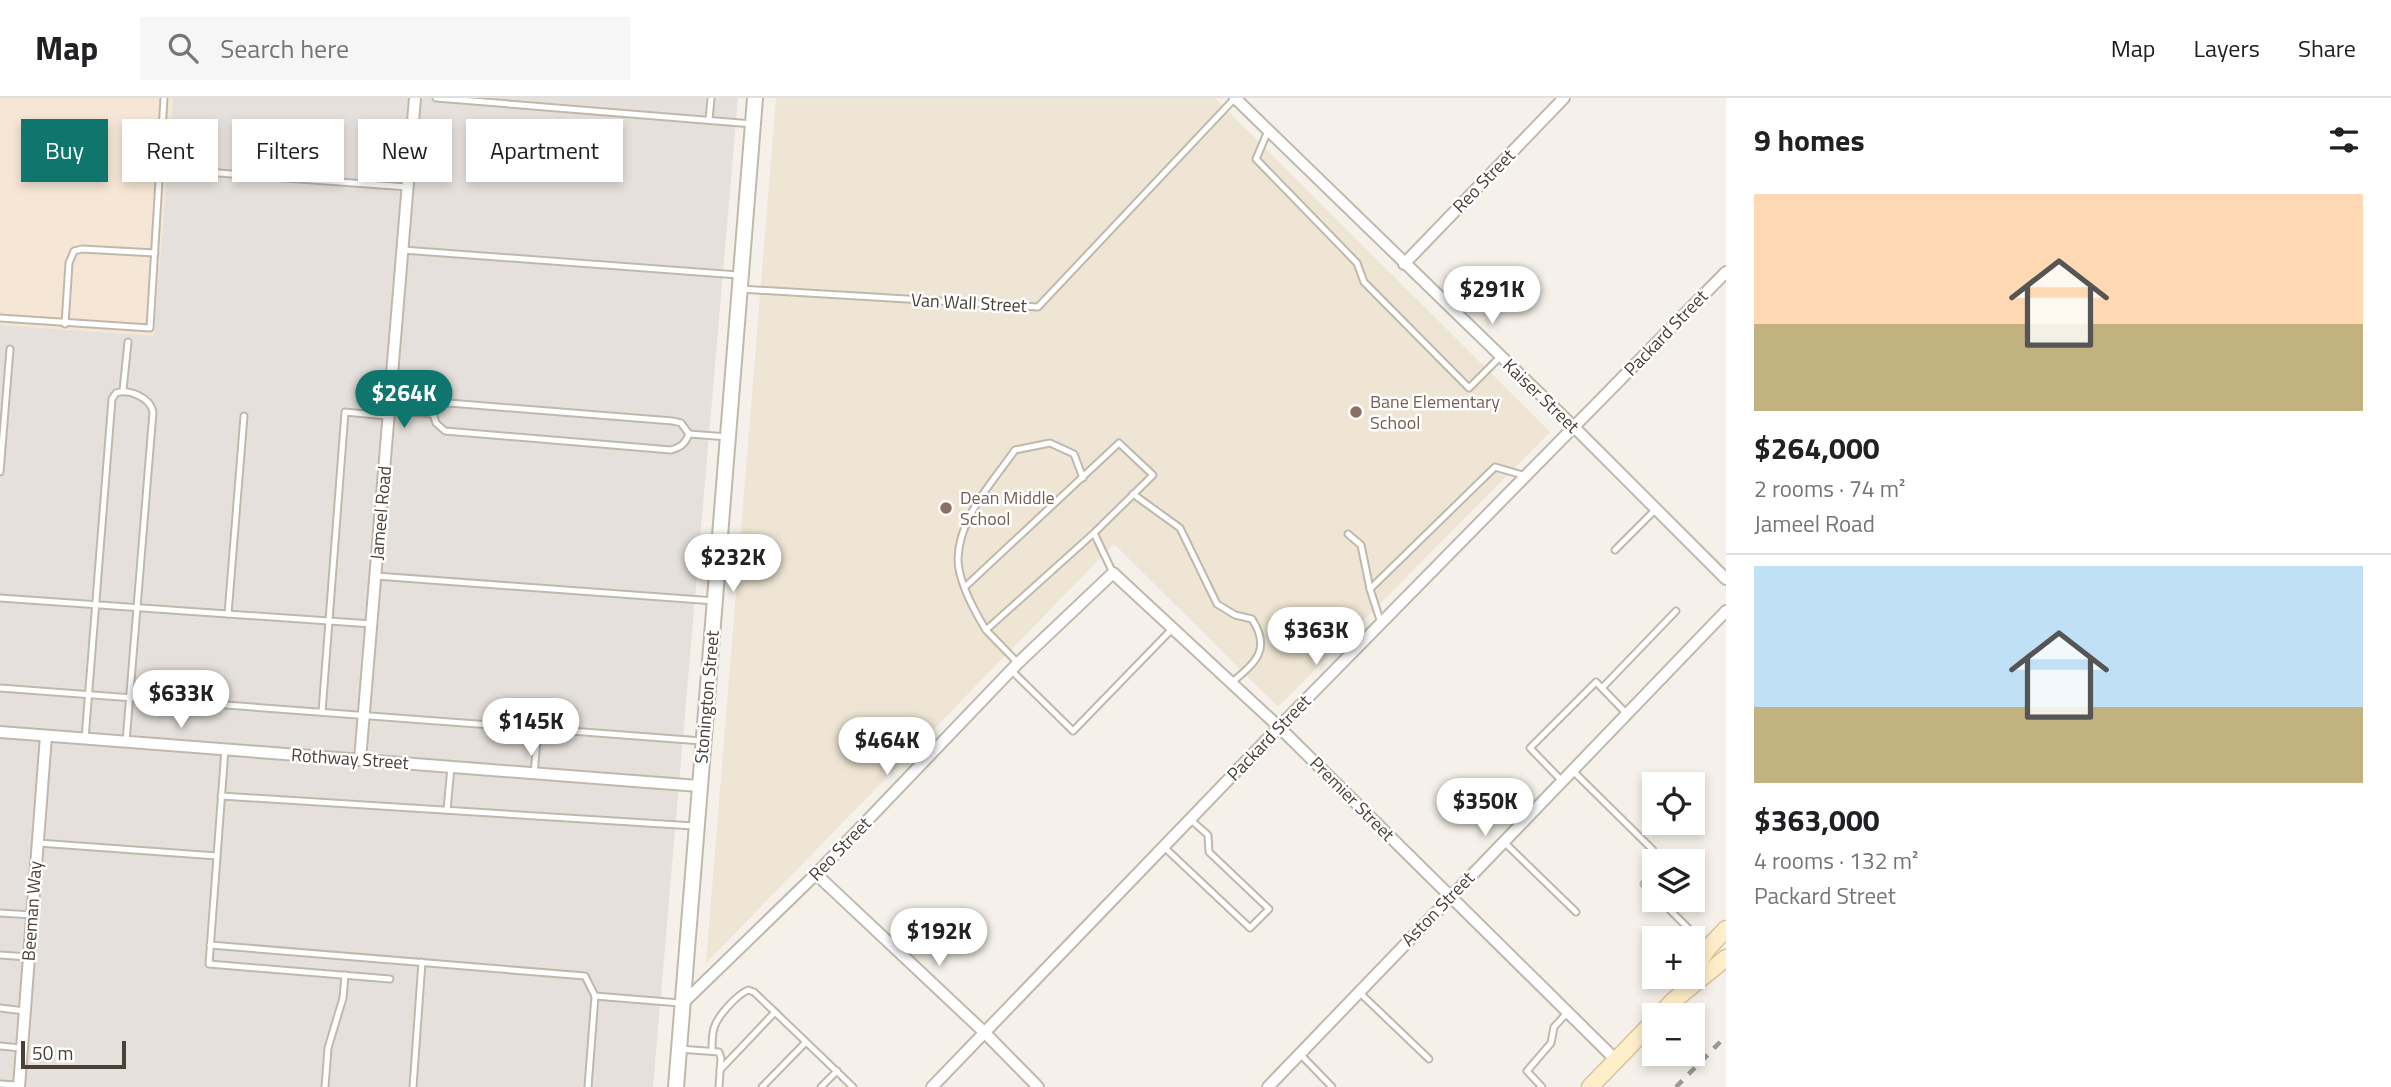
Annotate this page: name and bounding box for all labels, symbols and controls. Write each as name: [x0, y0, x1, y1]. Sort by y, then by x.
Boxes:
search box: [140, 17, 630, 80]
text: Map: [35, 23, 98, 73]
icon: search: [164, 29, 202, 67]
text: Search here: [220, 29, 349, 68]
text: Map: [2111, 30, 2156, 66]
text: Layers: [2194, 30, 2260, 66]
text: Share: [2298, 30, 2356, 66]
text: 9 homes: [1754, 117, 1865, 163]
chip: Buy: [21, 119, 108, 182]
chip: Rent: [122, 119, 218, 182]
chip: Filters: [232, 119, 344, 182]
chip: New: [358, 119, 452, 182]
chip: Apartment: [466, 119, 623, 182]
icon: filters: [2325, 121, 2363, 159]
street label: Reo Street: [1446, 142, 1522, 219]
icon: home: [1996, 240, 2122, 366]
pin: $291K: [1443, 266, 1541, 326]
text: $291K: [1459, 271, 1525, 306]
street label: Packard Street: [1617, 283, 1714, 382]
street label: Van Wall Street: [910, 286, 1028, 319]
street label: Kaiser Street: [1497, 352, 1586, 440]
pin: $264K: [355, 370, 453, 430]
text: $264K: [371, 375, 437, 410]
place label: Bane Elementary School: [1370, 388, 1500, 436]
marker: Bane Elementary School: [1348, 404, 1364, 420]
text: $264,000: [1754, 425, 1880, 471]
street label: Jameel Road: [363, 465, 398, 561]
text: 2 rooms · 74 m²: [1754, 471, 1905, 506]
place label: Dean Middle School: [960, 484, 1055, 532]
marker: Dean Middle School: [938, 500, 954, 516]
text: Jameel Road: [1754, 506, 1875, 541]
pin: $232K: [684, 534, 782, 594]
text: $232K: [700, 539, 766, 574]
pin: $363K: [1267, 608, 1365, 667]
text: $363K: [1283, 612, 1349, 647]
icon: home: [1996, 612, 2122, 738]
street label: Stonington Street: [687, 628, 726, 765]
pin: $633K: [132, 670, 230, 730]
text: $633K: [148, 675, 214, 710]
street label: Packard Street: [1220, 688, 1317, 787]
pin: $145K: [482, 698, 580, 758]
text: $145K: [498, 703, 564, 738]
pin: $464K: [838, 718, 936, 777]
text: $464K: [854, 722, 920, 757]
street label: Rothway Street: [290, 741, 410, 776]
street label: Premier Street: [1304, 750, 1401, 848]
map controls: [1642, 772, 1705, 1066]
button: locate: [1642, 772, 1705, 835]
pin: $350K: [1436, 778, 1534, 838]
text: $350K: [1452, 783, 1518, 818]
text: $363,000: [1754, 797, 1880, 843]
street label: Reo Street: [802, 810, 878, 887]
text: 4 rooms · 132 m²: [1754, 843, 1918, 878]
button: layers: [1642, 849, 1705, 912]
street label: Beeman Way: [15, 860, 48, 962]
street label: Aston Street: [1395, 865, 1481, 952]
text: Packard Street: [1754, 878, 1896, 913]
pin: $192K: [890, 908, 988, 968]
text: $192K: [906, 913, 972, 948]
button: +: [1642, 926, 1705, 989]
button: −: [1642, 1003, 1705, 1066]
scale bar: [21, 1038, 126, 1070]
text: 50 m: [32, 1038, 73, 1067]

